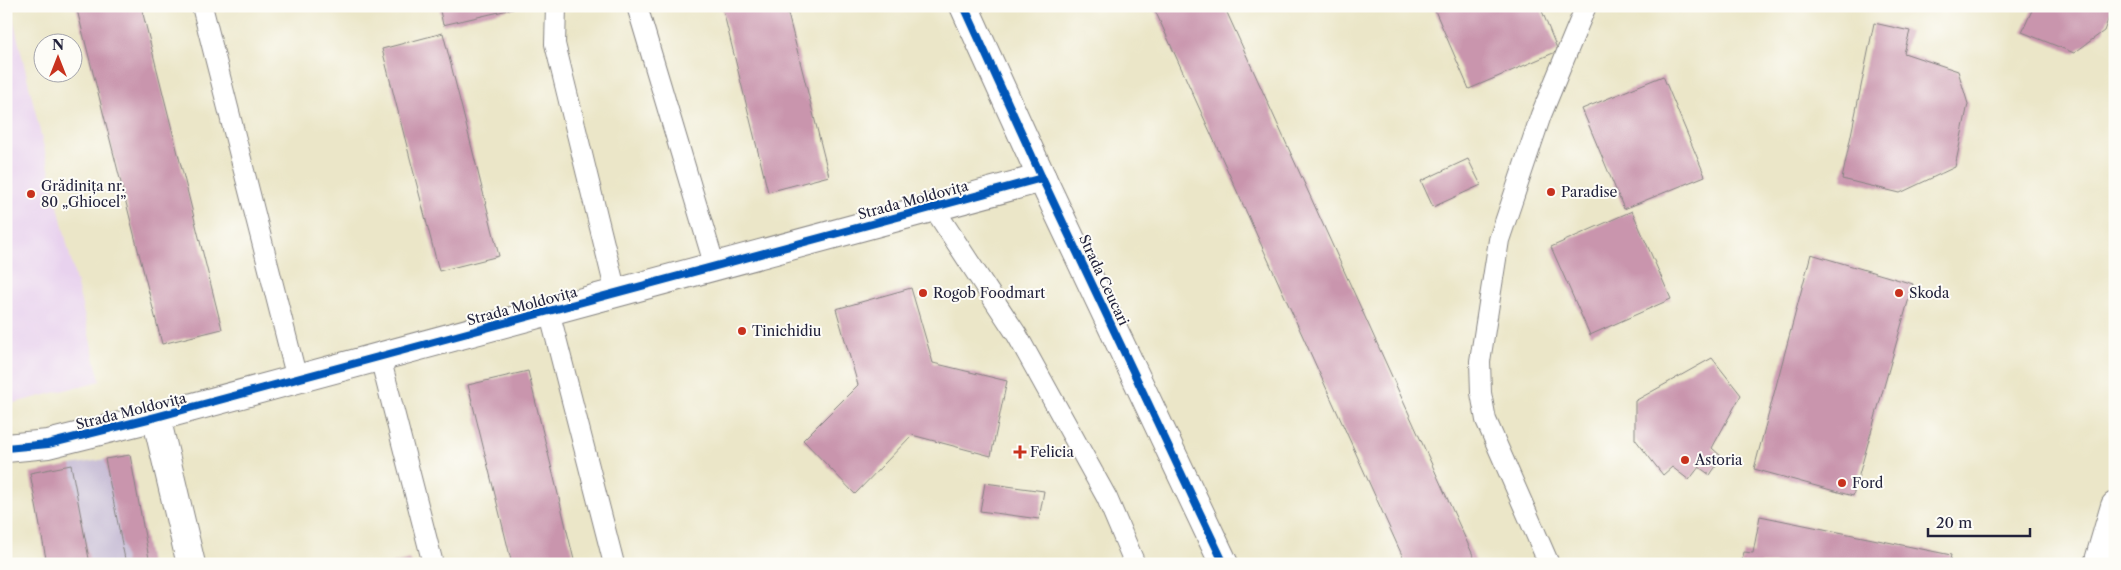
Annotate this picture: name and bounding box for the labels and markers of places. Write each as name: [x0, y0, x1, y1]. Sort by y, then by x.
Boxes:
place label: Grădinița nr. 80 „Ghiocel”: [41, 177, 126, 211]
place label: Paradise: [1561, 183, 1618, 201]
marker: Paradise: [1545, 186, 1557, 198]
marker: Grădinița nr. 80 „Ghiocel”: [25, 188, 37, 200]
place label: Rogob Foodmart: [933, 284, 1045, 302]
place label: Skoda: [1909, 284, 1950, 302]
marker: Rogob Foodmart: [917, 287, 929, 299]
marker: Skoda: [1893, 287, 1905, 299]
place label: Tinichidiu: [752, 322, 822, 340]
marker: Tinichidiu: [736, 325, 748, 337]
place label: Felicia: [1030, 443, 1074, 461]
marker: Felicia: [1014, 446, 1026, 458]
place label: Astoria: [1694, 451, 1743, 469]
marker: Astoria: [1679, 454, 1691, 466]
place label: Ford: [1852, 474, 1884, 492]
marker: Ford: [1836, 477, 1848, 489]

